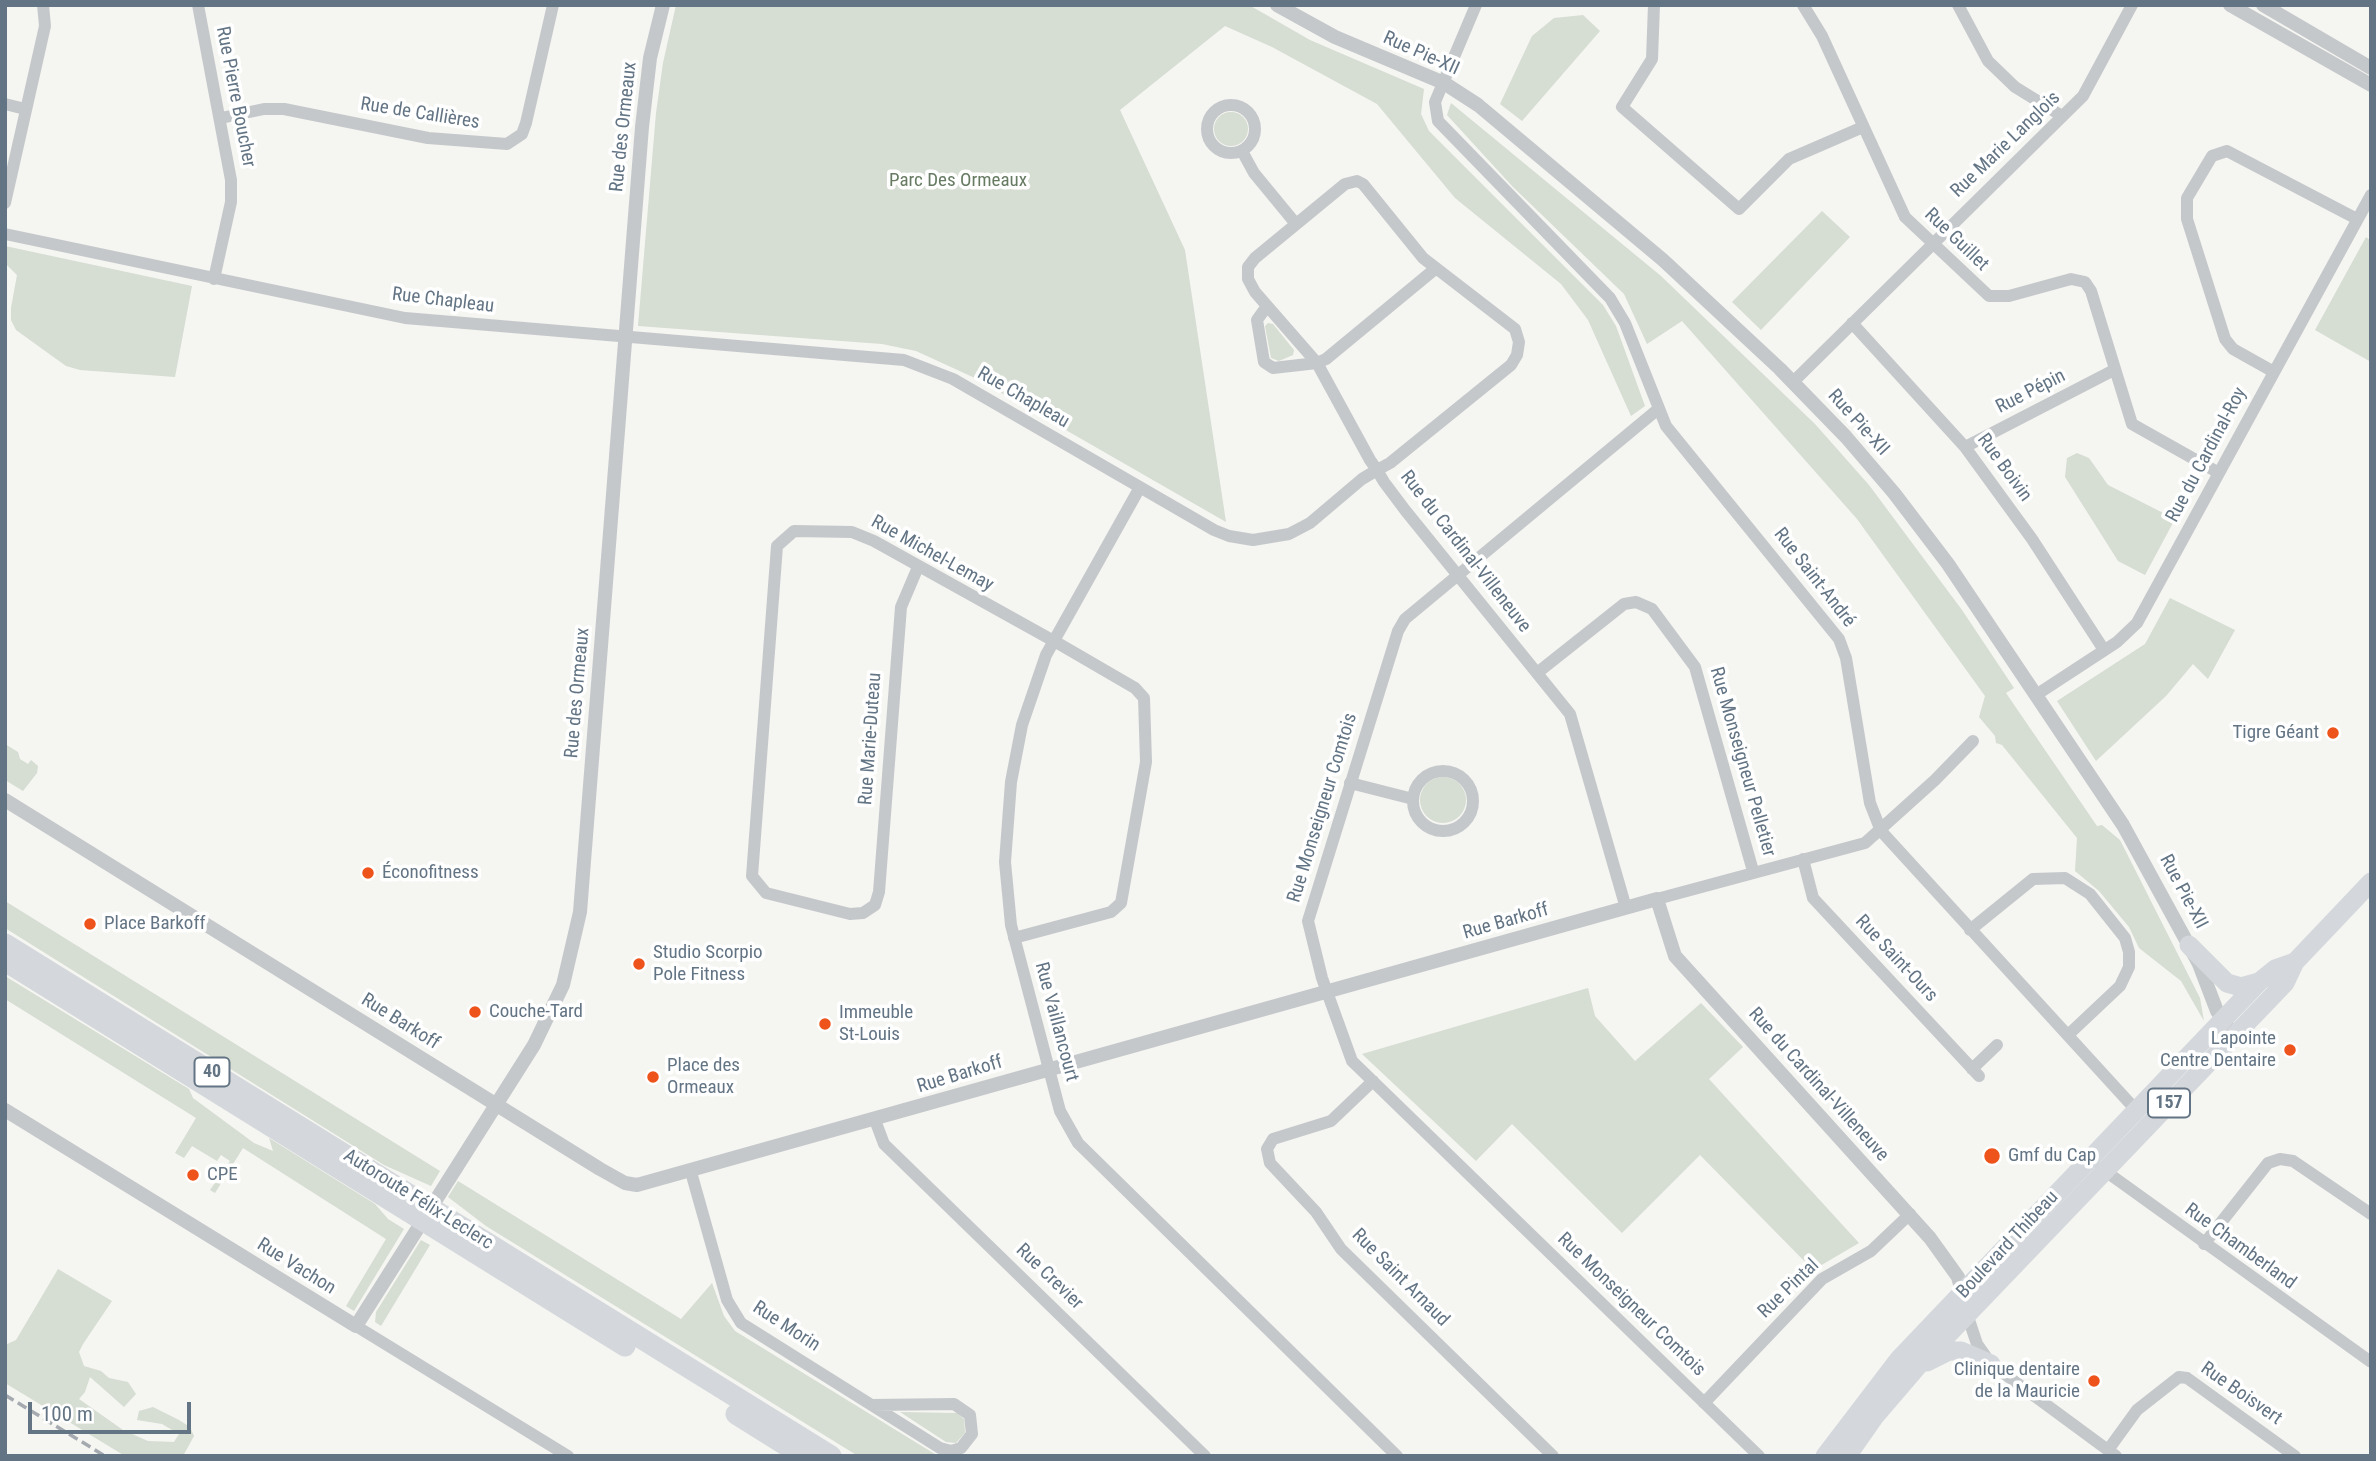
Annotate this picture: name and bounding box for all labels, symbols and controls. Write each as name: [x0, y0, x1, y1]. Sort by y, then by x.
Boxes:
street label: Rue Pierre Boucher: [210, 25, 260, 169]
street label: Rue Pie-XII: [1379, 27, 1463, 81]
street label: Rue des Ormeaux: [606, 61, 642, 193]
street label: Rue Marie Langlois: [1947, 87, 2065, 203]
street label: Rue de Callières: [359, 93, 481, 135]
park label: Parc Des Ormeaux: [889, 170, 1027, 192]
street label: Rue Guillet: [1919, 204, 1993, 276]
street label: Rue Chapleau: [391, 283, 495, 319]
street label: Rue Chapleau: [973, 363, 1073, 433]
street label: Rue Pépin: [1993, 365, 2069, 419]
street label: Rue du Cardinal-Roy: [2162, 384, 2252, 526]
street label: Rue Pie-XII: [1822, 385, 1894, 461]
street label: Rue Boivin: [1972, 430, 2036, 506]
street label: Rue du Cardinal-Villeneuve: [1395, 467, 1535, 637]
street label: Rue Michel-Lemay: [867, 511, 997, 597]
street label: Rue Saint-André: [1768, 524, 1860, 632]
street label: Rue des Ormeaux: [561, 627, 595, 759]
street label: Rue Monseigneur Pelletier: [1704, 665, 1780, 859]
street label: Rue Marie-Duteau: [855, 672, 887, 806]
street label: Rue Monseigneur Comtois: [1283, 710, 1363, 906]
place label: Tigre Géant: [2232, 722, 2319, 744]
marker: Tigre Géant: [2325, 725, 2341, 741]
street label: Rue Pie-XII: [2154, 851, 2212, 933]
place label: Éconofitness: [382, 862, 479, 884]
marker: Éconofitness: [360, 865, 376, 881]
street label: Rue Barkoff: [1461, 899, 1551, 945]
street label: Rue Saint-Ours: [1850, 911, 1942, 1007]
place label: Place Barkoff: [104, 913, 205, 935]
marker: Place Barkoff: [82, 916, 98, 932]
place label: Studio Scorpio Pole Fitness: [653, 942, 763, 986]
marker: Studio Scorpio Pole Fitness: [631, 956, 647, 972]
street label: Rue Vaillancourt: [1029, 960, 1083, 1084]
street label: Rue Barkoff: [357, 989, 443, 1055]
place label: Couche-Tard: [489, 1001, 583, 1023]
place label: Immeuble St-Louis: [839, 1002, 913, 1046]
street label: Rue du Cardinal-Villeneuve: [1743, 1003, 1893, 1167]
marker: Couche-Tard: [467, 1004, 483, 1020]
marker: Immeuble St-Louis: [817, 1016, 833, 1032]
place label: Lapointe Centre Dentaire: [2160, 1028, 2276, 1072]
marker: Lapointe Centre Dentaire: [2282, 1042, 2298, 1058]
street label: Rue Barkoff: [915, 1051, 1005, 1099]
place label: Place des Ormeaux: [667, 1055, 740, 1099]
road number: 40: [194, 1058, 230, 1086]
marker: Place des Ormeaux: [645, 1069, 661, 1085]
road number: 157: [2148, 1088, 2190, 1118]
street label: Autoroute Félix-Leclerc: [339, 1145, 497, 1255]
place label: Gmf du Cap: [2008, 1145, 2096, 1167]
marker: Gmf du Cap: [1982, 1146, 2002, 1166]
place label: CPE: [207, 1164, 238, 1186]
marker: CPE: [185, 1167, 201, 1183]
street label: Boulevard Thibeau: [1952, 1187, 2064, 1303]
street label: Rue Chamberland: [2180, 1199, 2300, 1295]
street label: Rue Saint Arnaud: [1346, 1224, 1454, 1332]
street label: Rue Monseigneur Comtois: [1552, 1228, 1710, 1382]
street label: Rue Vachon: [252, 1234, 340, 1300]
street label: Rue Crevier: [1011, 1239, 1087, 1315]
street label: Rue Pintal: [1754, 1255, 1824, 1323]
street label: Rue Morin: [748, 1297, 824, 1357]
street label: Rue Boisvert: [2196, 1358, 2286, 1430]
place label: Clinique dentaire de la Mauricie: [1954, 1359, 2080, 1403]
marker: Clinique dentaire de la Mauricie: [2086, 1373, 2102, 1389]
scale bar: [32, 1388, 194, 1432]
text: 100 m: [41, 1402, 93, 1426]

